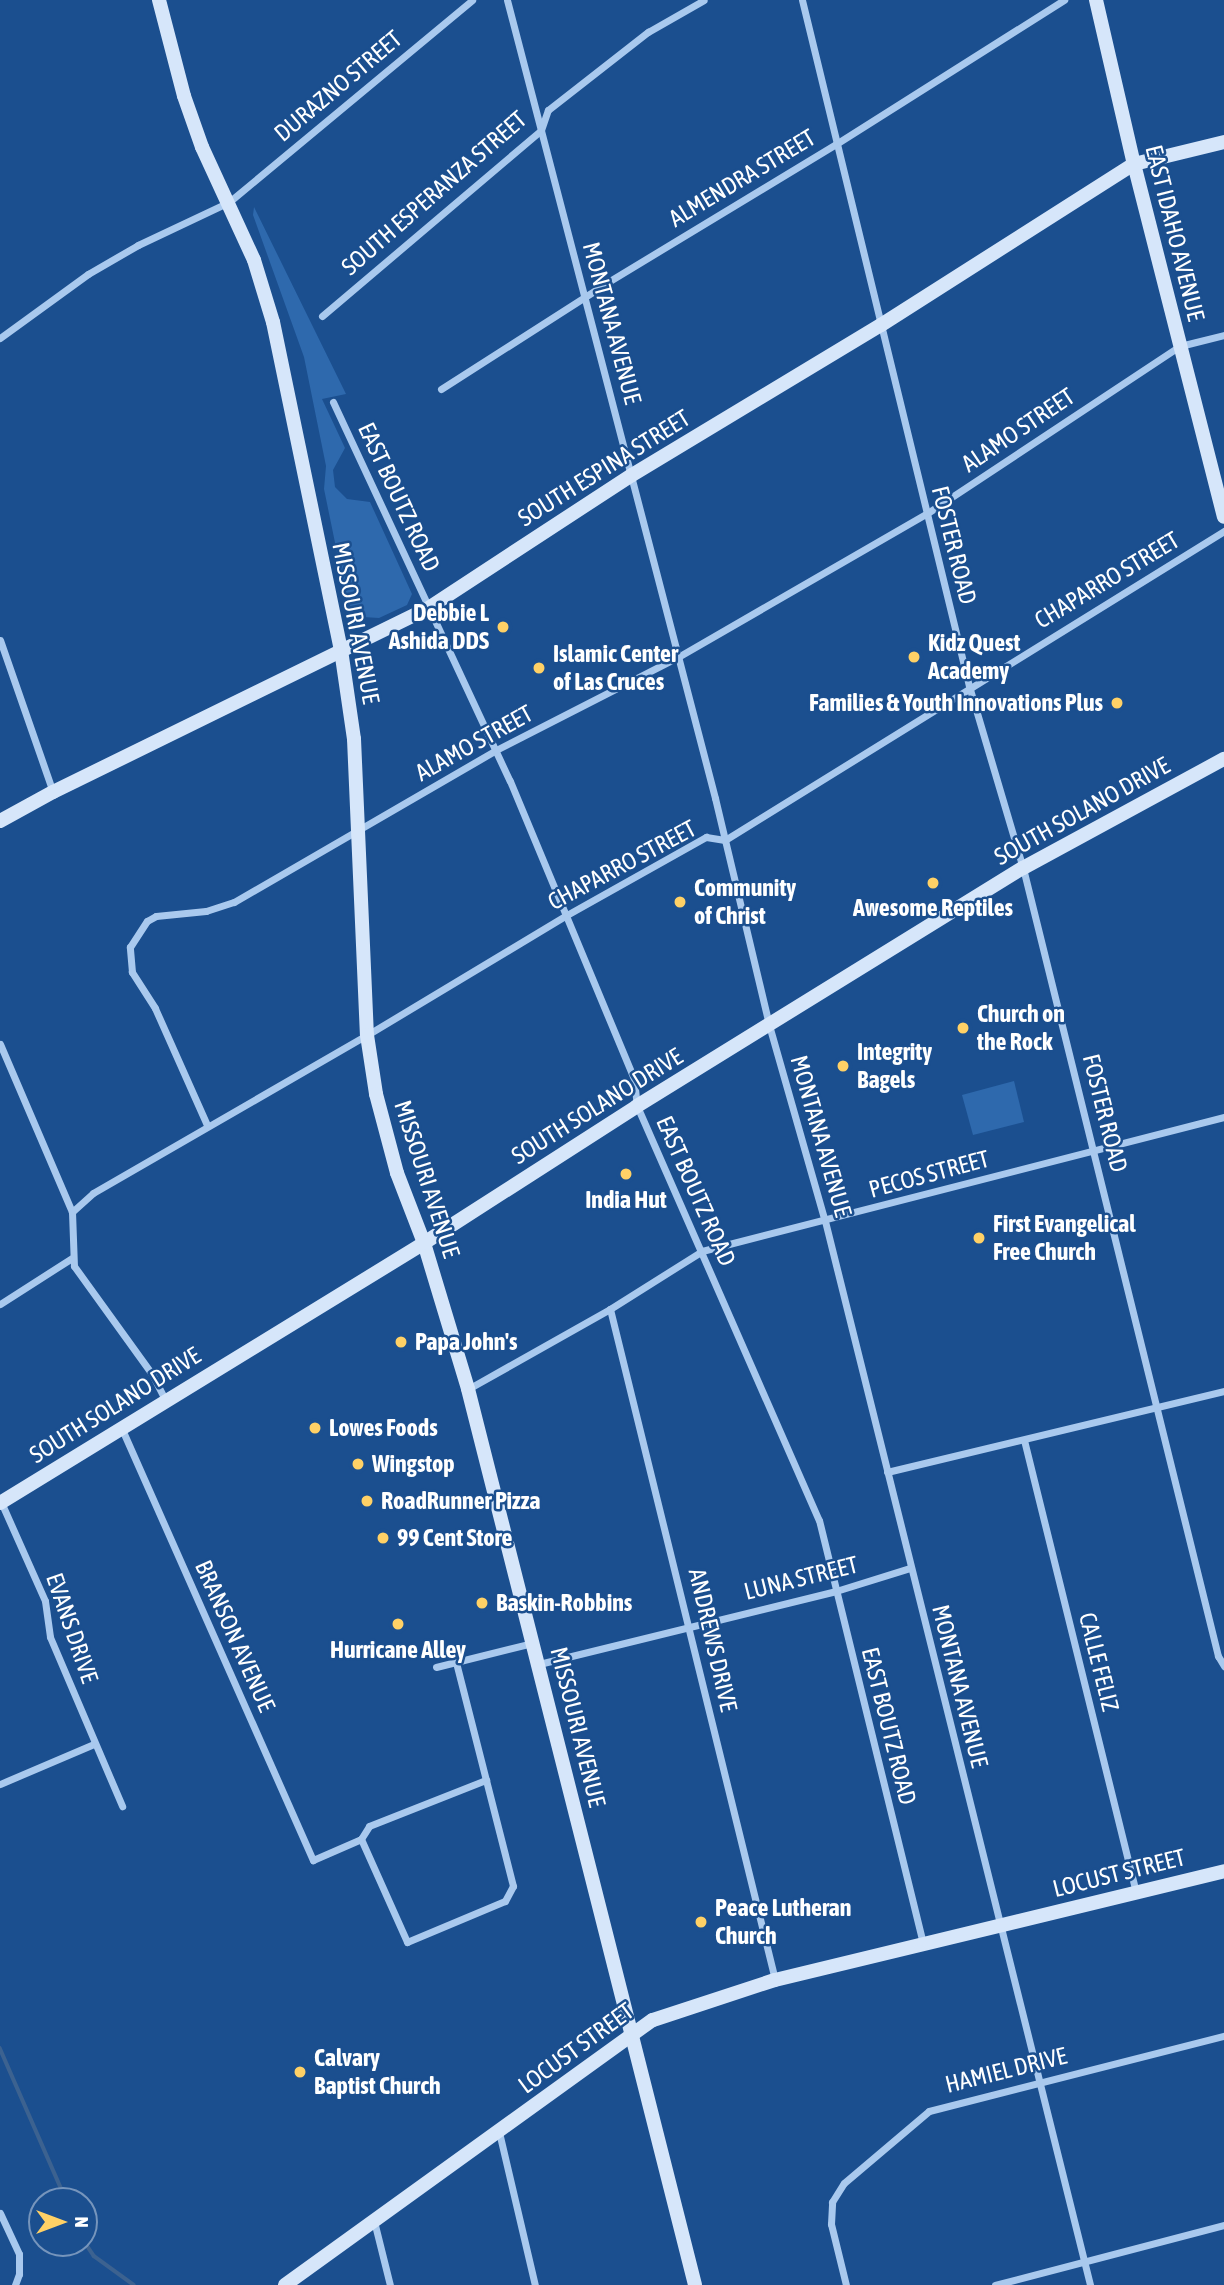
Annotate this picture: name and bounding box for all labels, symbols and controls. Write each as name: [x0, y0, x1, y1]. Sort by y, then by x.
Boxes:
street label: DURAZNO STREET: [269, 24, 407, 148]
street label: SOUTH ESPERANZA STREET: [336, 105, 532, 281]
street label: ALMENDRA STREET: [664, 123, 820, 233]
street label: EAST IDAHO AVENUE: [1139, 142, 1211, 324]
street label: MONTANA AVENUE: [577, 239, 647, 407]
street label: ALAMO STREET: [956, 382, 1080, 478]
street label: SOUTH ESPINA STREET: [513, 404, 695, 532]
street label: EAST BOUTZ ROAD: [352, 418, 446, 576]
street label: FOSTER ROAD: [925, 483, 983, 607]
street label: CHAPARRO STREET: [1029, 525, 1185, 635]
street label: MISSOURI AVENUE: [326, 540, 386, 706]
place label: Debbie L Ashida DDS: [389, 599, 489, 655]
marker: Debbie L Ashida DDS: [495, 619, 511, 635]
place label: Kidz Quest Academy: [928, 629, 1020, 685]
place label: Islamic Center of Las Cruces: [553, 640, 678, 696]
marker: Kidz Quest Academy: [906, 649, 922, 665]
marker: Islamic Center of Las Cruces: [531, 660, 547, 676]
place label: Families & Youth Innovations Plus: [809, 689, 1103, 717]
marker: Families & Youth Innovations Plus: [1109, 695, 1125, 711]
street label: ALAMO STREET: [410, 699, 538, 787]
street label: SOUTH SOLANO DRIVE: [989, 751, 1175, 871]
street label: CHAPARRO STREET: [543, 814, 701, 916]
place label: Community of Christ: [694, 874, 796, 930]
marker: Awesome Reptiles: [925, 875, 941, 891]
marker: Community of Christ: [672, 894, 688, 910]
place label: Awesome Reptiles: [853, 894, 1013, 922]
place label: Church on the Rock: [977, 1000, 1065, 1056]
marker: Church on the Rock: [955, 1020, 971, 1036]
place label: Integrity Bagels: [857, 1038, 932, 1094]
street label: SOUTH SOLANO DRIVE: [506, 1042, 688, 1170]
street label: FOSTER ROAD: [1076, 1051, 1134, 1175]
street label: MONTANA AVENUE: [784, 1052, 858, 1220]
marker: Integrity Bagels: [835, 1058, 851, 1074]
street label: MISSOURI AVENUE: [388, 1097, 466, 1261]
street label: EAST BOUTZ ROAD: [650, 1112, 742, 1270]
street label: PECOS STREET: [866, 1144, 992, 1204]
marker: India Hut: [618, 1166, 634, 1182]
place label: India Hut: [585, 1186, 667, 1214]
place label: First Evangelical Free Church: [993, 1210, 1136, 1266]
marker: First Evangelical Free Church: [971, 1230, 987, 1246]
place label: Papa John's: [415, 1328, 517, 1356]
marker: Papa John's: [393, 1334, 409, 1350]
street label: SOUTH SOLANO DRIVE: [24, 1341, 206, 1469]
place label: Lowes Foods: [329, 1414, 438, 1442]
marker: Lowes Foods: [307, 1420, 323, 1436]
place label: Wingstop: [372, 1450, 455, 1478]
marker: Wingstop: [350, 1456, 366, 1472]
place label: RoadRunner Pizza: [381, 1487, 540, 1515]
marker: RoadRunner Pizza: [359, 1493, 375, 1509]
place label: 99 Cent Store: [397, 1524, 512, 1552]
marker: 99 Cent Store: [375, 1530, 391, 1546]
street label: LUNA STREET: [741, 1550, 861, 1606]
street label: BRANSON AVENUE: [189, 1556, 281, 1716]
street label: ANDREWS DRIVE: [683, 1566, 743, 1714]
street label: EVANS DRIVE: [40, 1569, 104, 1687]
place label: Baskin-Robbins: [496, 1589, 632, 1617]
marker: Baskin-Robbins: [474, 1595, 490, 1611]
street label: MONTANA AVENUE: [926, 1602, 994, 1770]
street label: CALLE FELIZ: [1073, 1610, 1125, 1714]
marker: Hurricane Alley: [390, 1616, 406, 1632]
place label: Hurricane Alley: [330, 1636, 466, 1664]
street label: MISSOURI AVENUE: [544, 1644, 612, 1810]
street label: EAST BOUTZ ROAD: [856, 1644, 922, 1808]
street label: LOCUST STREET: [1050, 1843, 1188, 1903]
place label: Peace Lutheran Church: [715, 1894, 851, 1950]
marker: Peace Lutheran Church: [693, 1914, 709, 1930]
street label: LOCUST STREET: [513, 1997, 639, 2099]
street label: HAMIEL DRIVE: [942, 2041, 1070, 2099]
place label: Calvary Baptist Church: [314, 2044, 441, 2100]
marker: Calvary Baptist Church: [292, 2064, 308, 2080]
north arrow: [28, 2187, 98, 2257]
text: N: [71, 2216, 93, 2228]

